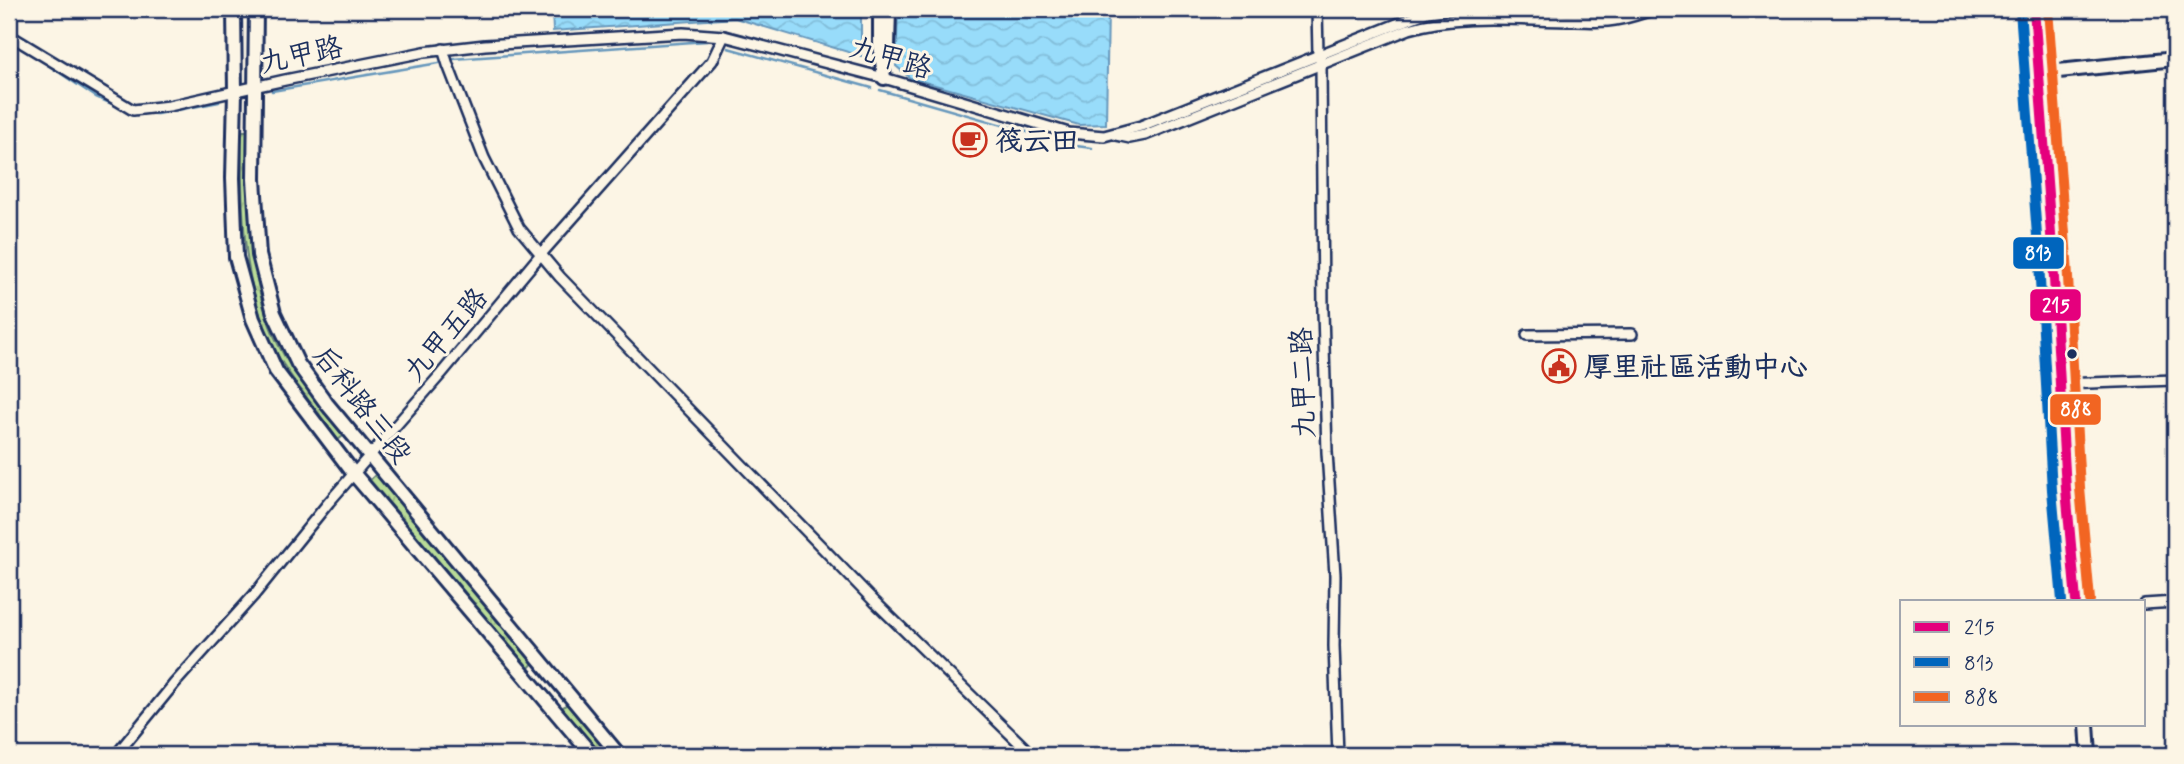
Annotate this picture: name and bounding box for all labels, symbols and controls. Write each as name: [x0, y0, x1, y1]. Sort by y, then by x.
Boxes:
street label: 九甲路: [257, 30, 346, 83]
street label: 九甲路: [845, 30, 936, 89]
cafe icon: 筏云田: [951, 121, 989, 159]
place label: 筏云田: [995, 124, 1079, 161]
line badge: 813: [2012, 236, 2065, 270]
text: 813: [2025, 242, 2052, 267]
street label: 九甲五路: [397, 281, 497, 390]
line badge: 215: [2029, 288, 2082, 322]
text: 215: [2042, 294, 2070, 319]
street label: 九甲二路: [1284, 326, 1325, 440]
street label: 后科路三段: [303, 339, 419, 472]
public building icon: 厚里社區活動中心: [1540, 347, 1578, 385]
unlabelled marker: [2065, 347, 2079, 361]
place label: 厚里社區活動中心: [1584, 350, 1808, 387]
line badge: 888: [2049, 393, 2102, 426]
text: 888: [2060, 398, 2092, 423]
legend: [1900, 600, 2146, 726]
text: 215: [1964, 614, 1995, 642]
text: 813: [1964, 650, 1994, 678]
text: 888: [1964, 684, 1999, 712]

